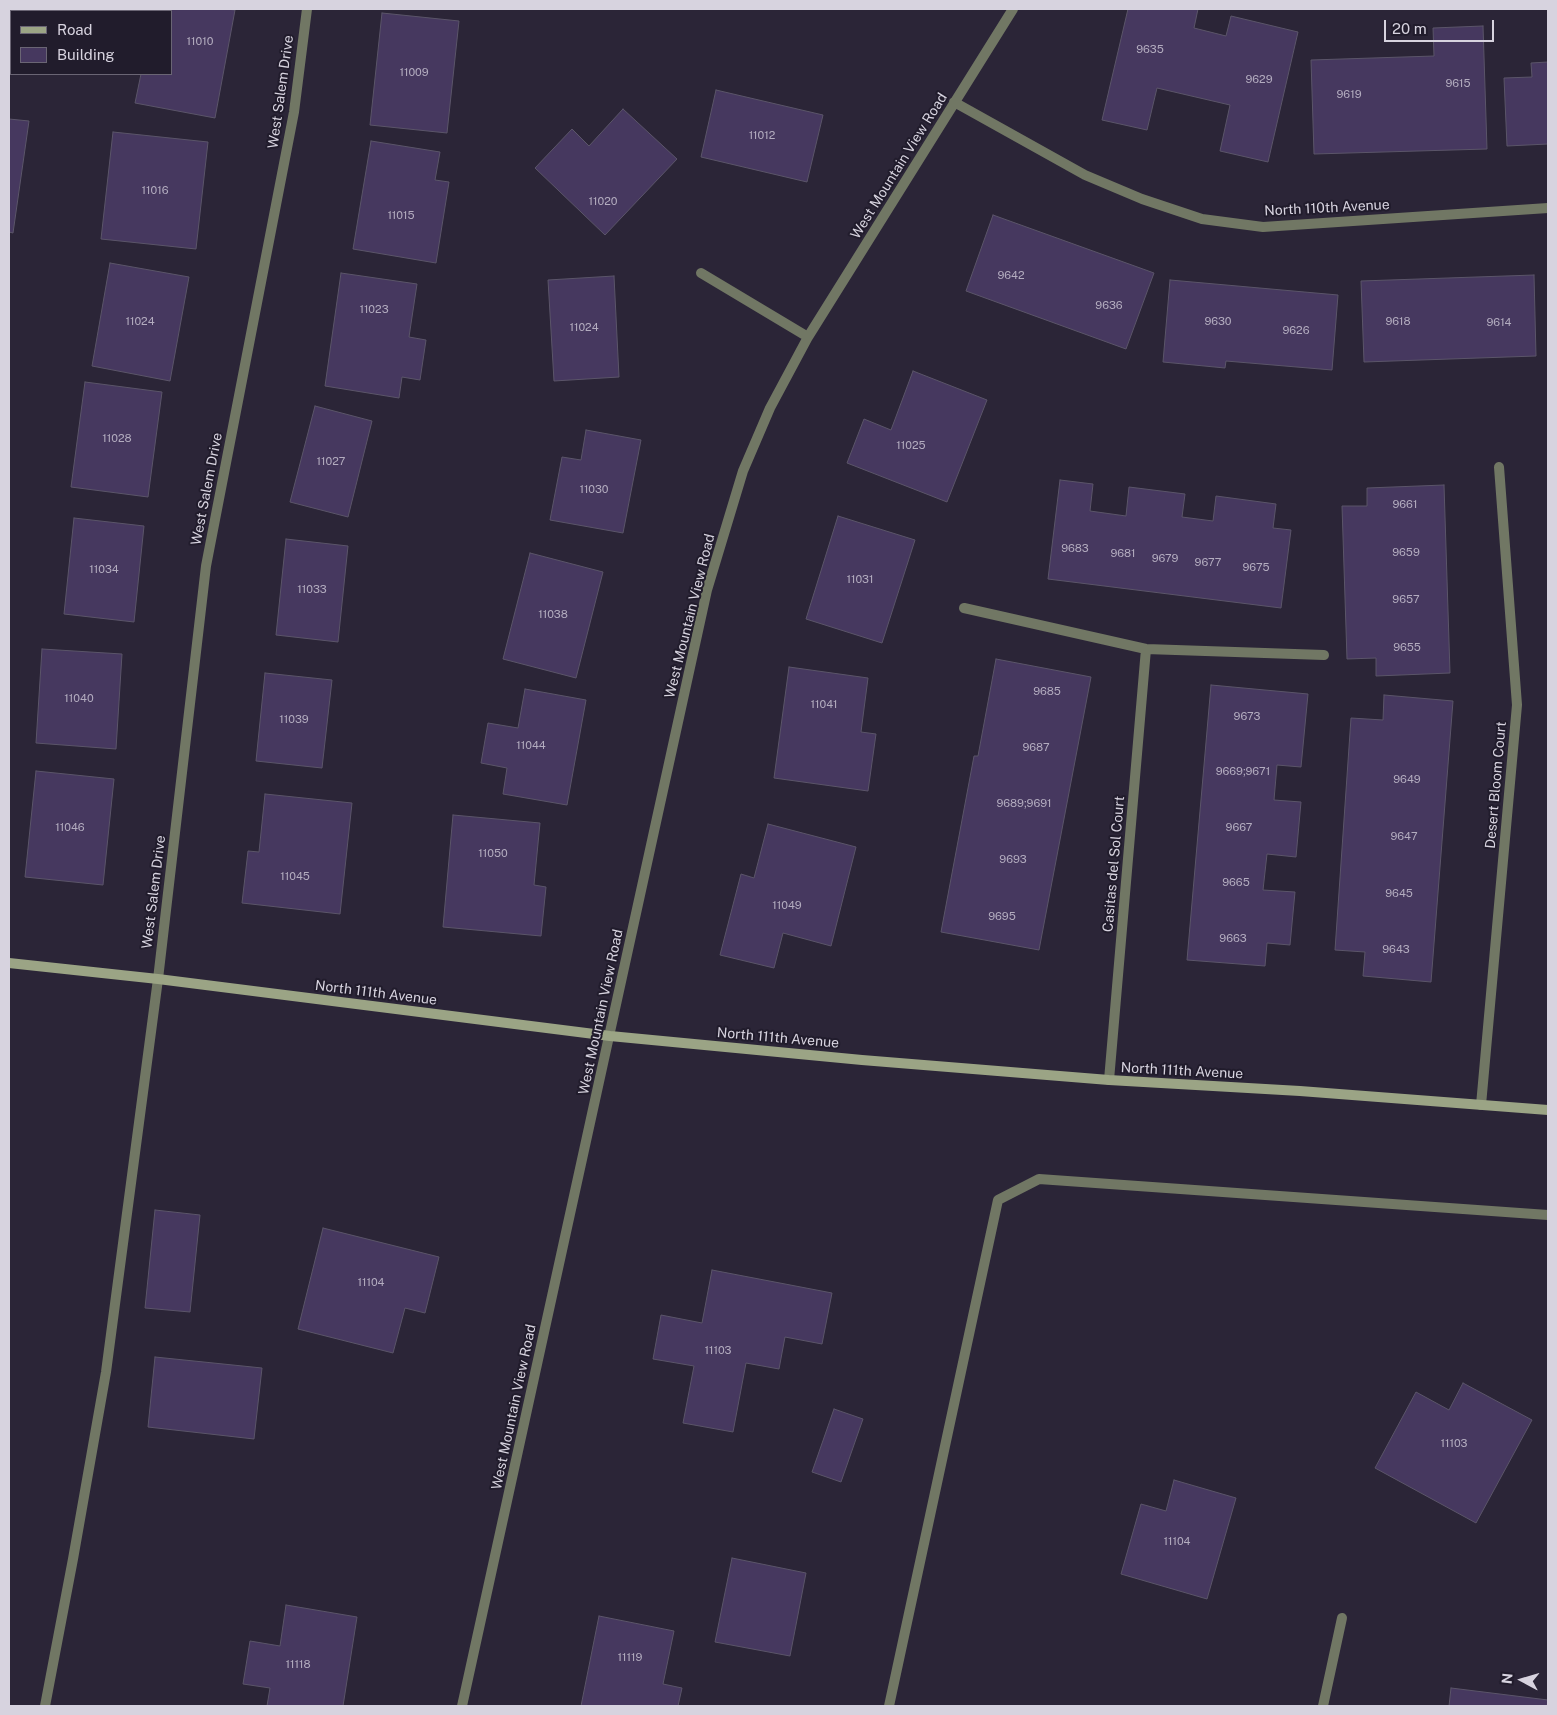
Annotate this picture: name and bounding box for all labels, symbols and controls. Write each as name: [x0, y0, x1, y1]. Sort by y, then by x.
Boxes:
legend: [10, 10, 172, 75]
scale bar: [1387, 10, 1497, 42]
text: 20 m: [1392, 20, 1427, 37]
text: Road: [57, 21, 93, 38]
street label: West Salem Drive: [265, 34, 297, 150]
house number: 11010: [187, 35, 213, 49]
house number: 9635: [1136, 43, 1164, 57]
text: Building: [57, 46, 115, 63]
house number: 11009: [399, 66, 429, 80]
house number: 9629: [1245, 73, 1273, 87]
house number: 9615: [1445, 77, 1471, 91]
house number: 9619: [1337, 88, 1361, 102]
street label: West Mountain View Road: [847, 90, 951, 242]
house number: 11012: [749, 129, 775, 143]
house number: 11016: [141, 184, 169, 198]
house number: 11020: [589, 195, 617, 209]
street label: North 110th Avenue: [1264, 196, 1390, 220]
house number: 11015: [387, 209, 415, 223]
house number: 9642: [997, 269, 1025, 283]
house number: 9636: [1095, 299, 1123, 313]
house number: 11023: [359, 303, 389, 317]
house number: 11024: [125, 315, 155, 329]
house number: 9630: [1204, 315, 1232, 329]
house number: 9618: [1385, 315, 1411, 329]
house number: 9614: [1486, 316, 1512, 330]
house number: 11024: [569, 321, 599, 335]
house number: 9626: [1282, 324, 1310, 338]
street label: West Salem Drive: [188, 431, 226, 547]
house number: 11028: [102, 432, 132, 446]
house number: 11025: [896, 439, 926, 453]
house number: 11027: [317, 455, 345, 469]
house number: 11030: [579, 483, 609, 497]
house number: 9661: [1393, 498, 1417, 512]
street label: West Mountain View Road: [661, 532, 719, 700]
house number: 9683: [1061, 542, 1089, 556]
house number: 9659: [1392, 546, 1420, 560]
house number: 9681: [1110, 547, 1136, 561]
house number: 9679: [1152, 552, 1178, 566]
house number: 9677: [1195, 556, 1221, 570]
house number: 9675: [1242, 561, 1270, 575]
house number: 11034: [89, 563, 119, 577]
house number: 11031: [846, 573, 874, 587]
house number: 11033: [297, 583, 327, 597]
house number: 9657: [1392, 593, 1420, 607]
house number: 11038: [538, 608, 568, 622]
house number: 9655: [1393, 641, 1421, 655]
house number: 9685: [1033, 685, 1061, 699]
house number: 11040: [64, 692, 94, 706]
house number: 11041: [810, 698, 838, 712]
house number: 9673: [1234, 710, 1260, 724]
house number: 11039: [279, 713, 309, 727]
street label: Desert Bloom Court: [1482, 721, 1510, 849]
house number: 11044: [516, 739, 546, 753]
house number: 9687: [1022, 741, 1050, 755]
house number: 9669;9671: [1216, 765, 1270, 779]
house number: 9649: [1393, 773, 1421, 787]
street label: Casitas del Sol Court: [1100, 795, 1128, 933]
house number: 9689;9691: [996, 797, 1052, 811]
house number: 11046: [55, 821, 85, 835]
house number: 9667: [1226, 821, 1252, 835]
house number: 9647: [1390, 830, 1418, 844]
street label: West Salem Drive: [139, 834, 169, 950]
house number: 11050: [478, 847, 508, 861]
house number: 9693: [999, 853, 1027, 867]
house number: 11045: [280, 870, 310, 884]
house number: 9665: [1222, 876, 1250, 890]
house number: 9645: [1385, 887, 1413, 901]
house number: 11049: [772, 899, 802, 913]
house number: 9695: [988, 910, 1016, 924]
street label: West Mountain View Road: [575, 928, 627, 1096]
house number: 9663: [1219, 932, 1247, 946]
house number: 9643: [1382, 943, 1410, 957]
street label: North 111th Avenue: [314, 977, 438, 1009]
street label: North 111th Avenue: [716, 1024, 840, 1052]
street label: North 111th Avenue: [1120, 1059, 1244, 1083]
house number: 11104: [357, 1276, 385, 1290]
street label: West Mountain View Road: [488, 1323, 540, 1491]
house number: 11103: [704, 1344, 732, 1358]
house number: 11103: [1440, 1437, 1468, 1451]
house number: 11104: [1163, 1535, 1191, 1549]
house number: 11119: [618, 1651, 642, 1665]
north arrow: [1497, 1655, 1547, 1705]
house number: 11118: [285, 1658, 311, 1672]
text: N: [1499, 1672, 1516, 1685]

